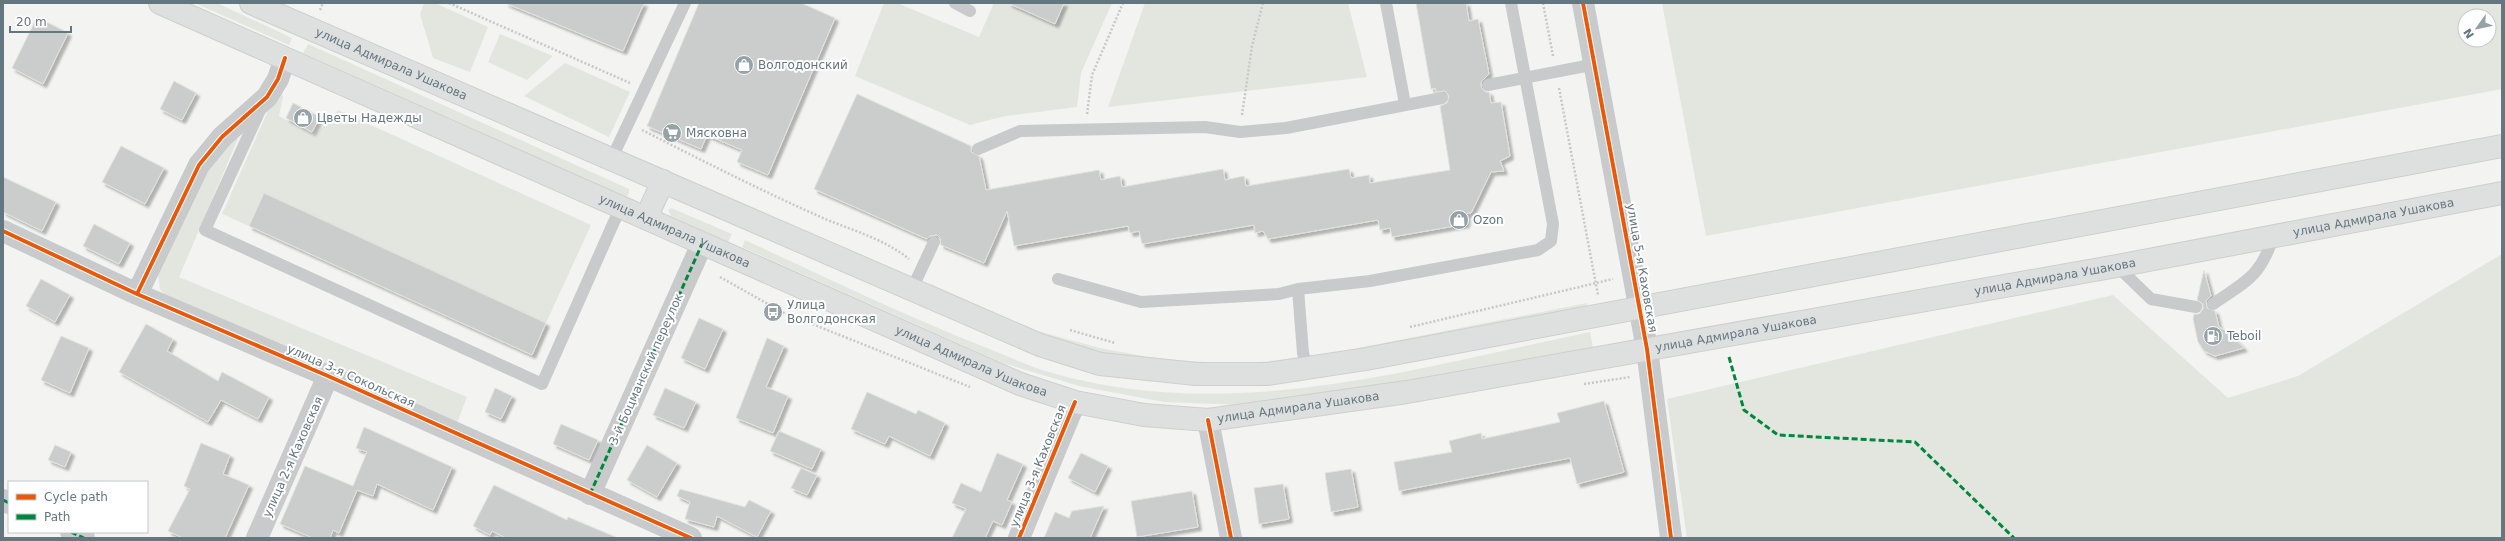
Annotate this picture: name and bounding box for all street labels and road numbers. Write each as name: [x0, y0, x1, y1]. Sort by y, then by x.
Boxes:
street label: улица Адмирала Ушакова: [313, 25, 469, 103]
street label: улица Адмирала Ушакова: [597, 191, 752, 271]
street label: улица Адмирала Ушакова: [2292, 195, 2455, 240]
street label: улица 5-я Каховская: [1624, 202, 1660, 334]
street label: улица Адмирала Ушакова: [1973, 256, 2137, 298]
street label: 3-й Боцманский переулок: [606, 291, 686, 447]
street label: улица Адмирала Ушакова: [1654, 312, 1818, 355]
street label: улица Адмирала Ушакова: [893, 323, 1049, 399]
street label: улица 3-я Сокольская: [285, 341, 417, 411]
street label: улица Адмирала Ушакова: [1216, 389, 1380, 426]
street label: улица 2-я Каховская: [260, 394, 326, 520]
street label: улица 3-я Каховская: [1007, 403, 1069, 529]

